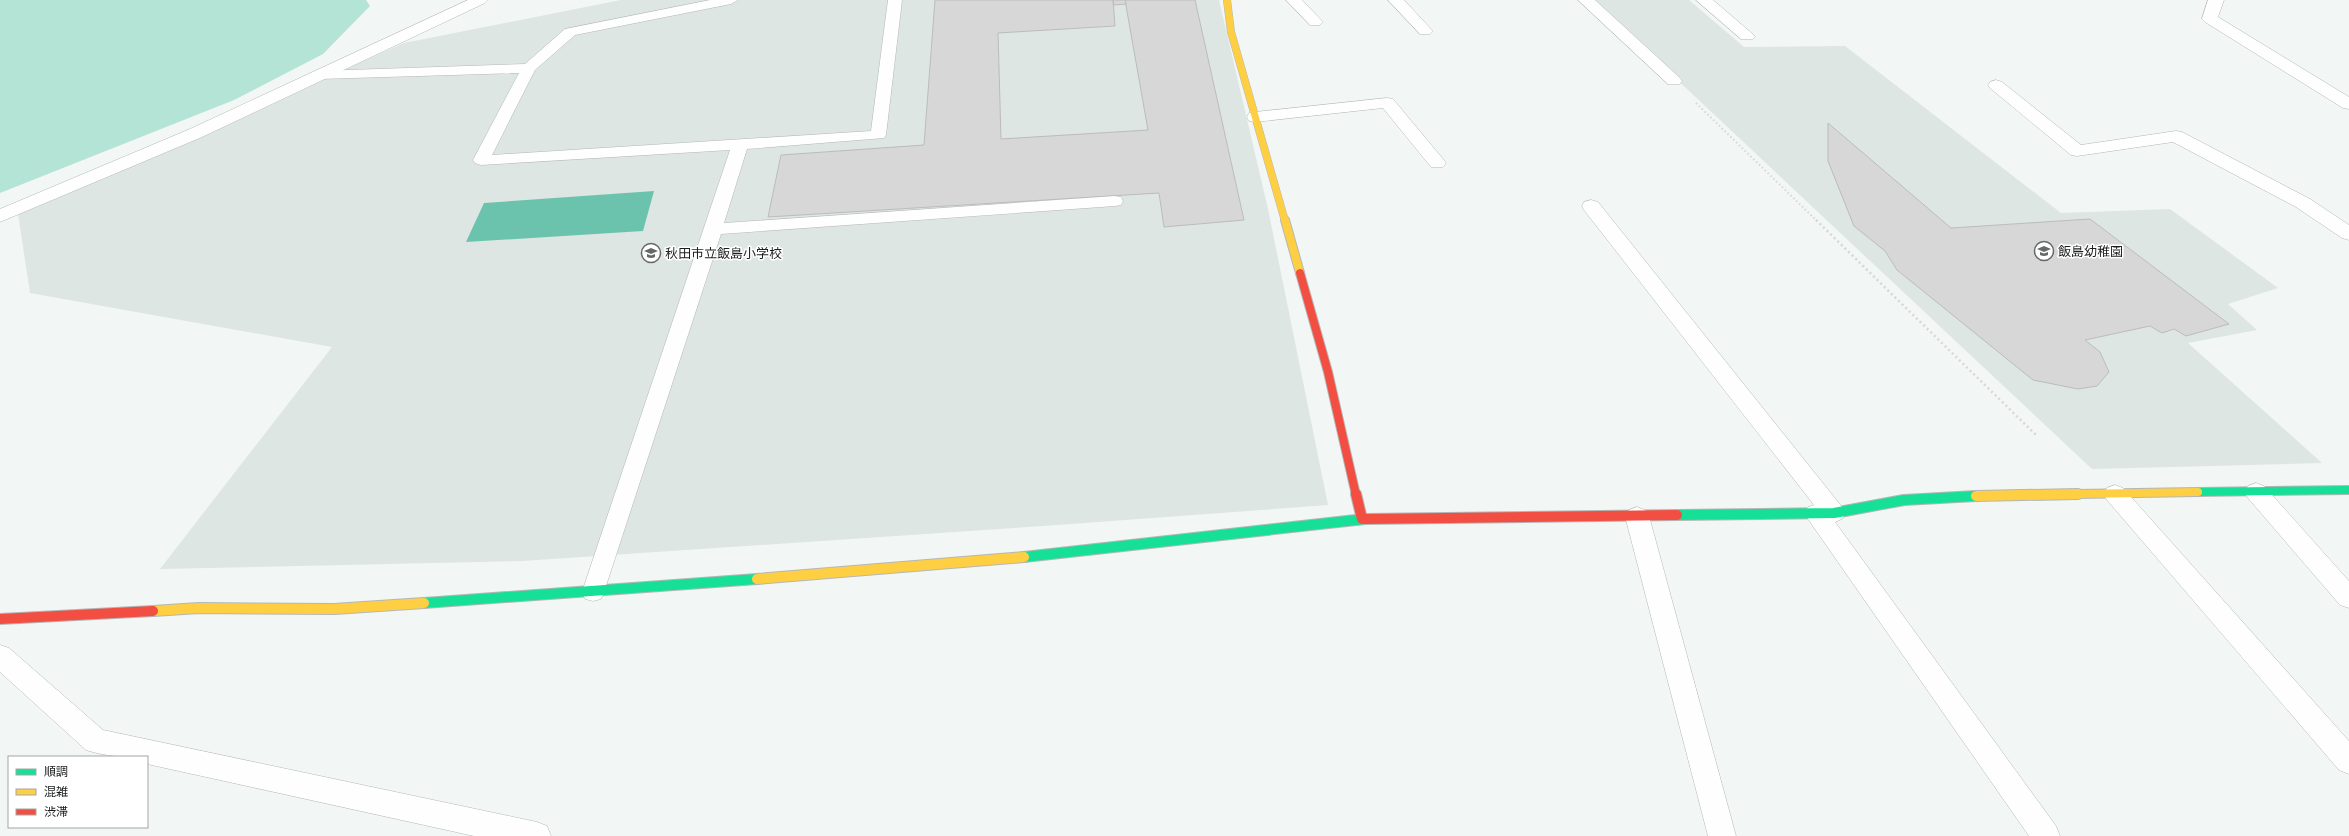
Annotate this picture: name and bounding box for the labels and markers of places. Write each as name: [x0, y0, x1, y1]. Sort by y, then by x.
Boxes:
school or university icon: 飯島幼稚園: [2033, 240, 2055, 262]
school or university icon: 秋田市立飯島小学校: [640, 242, 662, 264]
place label: 飯島幼稚園: [2058, 242, 2123, 260]
place label: 秋田市立飯島小学校: [665, 244, 782, 262]

